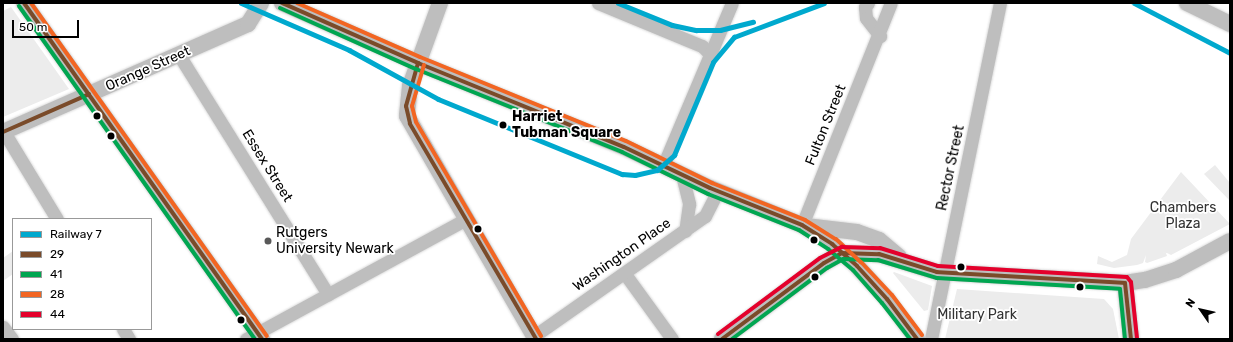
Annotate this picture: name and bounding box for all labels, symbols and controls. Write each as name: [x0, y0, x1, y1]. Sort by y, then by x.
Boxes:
scale bar: [14, 12, 81, 38]
text: 50 m: [19, 20, 47, 34]
street label: Orange Street: [103, 43, 193, 95]
street label: Fulton Street: [802, 82, 850, 168]
place label: Harriet Tubman Square: [512, 109, 621, 142]
unlabelled marker: [92, 111, 102, 121]
marker: Harriet Tubman Square: [496, 118, 510, 132]
street label: Rector Street: [934, 124, 968, 212]
street label: Essex Street: [238, 127, 296, 205]
unlabelled marker: [106, 131, 116, 141]
park label: Chambers Plaza: [1150, 200, 1216, 232]
street label: Washington Place: [570, 215, 674, 295]
legend: [12, 218, 152, 330]
unlabelled marker: [473, 224, 483, 234]
place label: Rutgers University Newark: [276, 225, 394, 258]
text: Railway 7: [50, 227, 102, 241]
unlabelled marker: [809, 235, 819, 245]
marker: Rutgers University Newark: [263, 236, 273, 246]
text: 29: [50, 247, 64, 261]
unlabelled marker: [956, 262, 966, 272]
text: 41: [50, 267, 62, 281]
unlabelled marker: [810, 272, 820, 282]
unlabelled marker: [1075, 282, 1085, 292]
text: 28: [50, 287, 65, 301]
north arrow: [1181, 290, 1221, 330]
text: N: [1183, 296, 1198, 310]
text: 44: [50, 307, 65, 321]
park label: Military Park: [937, 307, 1017, 323]
unlabelled marker: [236, 315, 246, 325]

